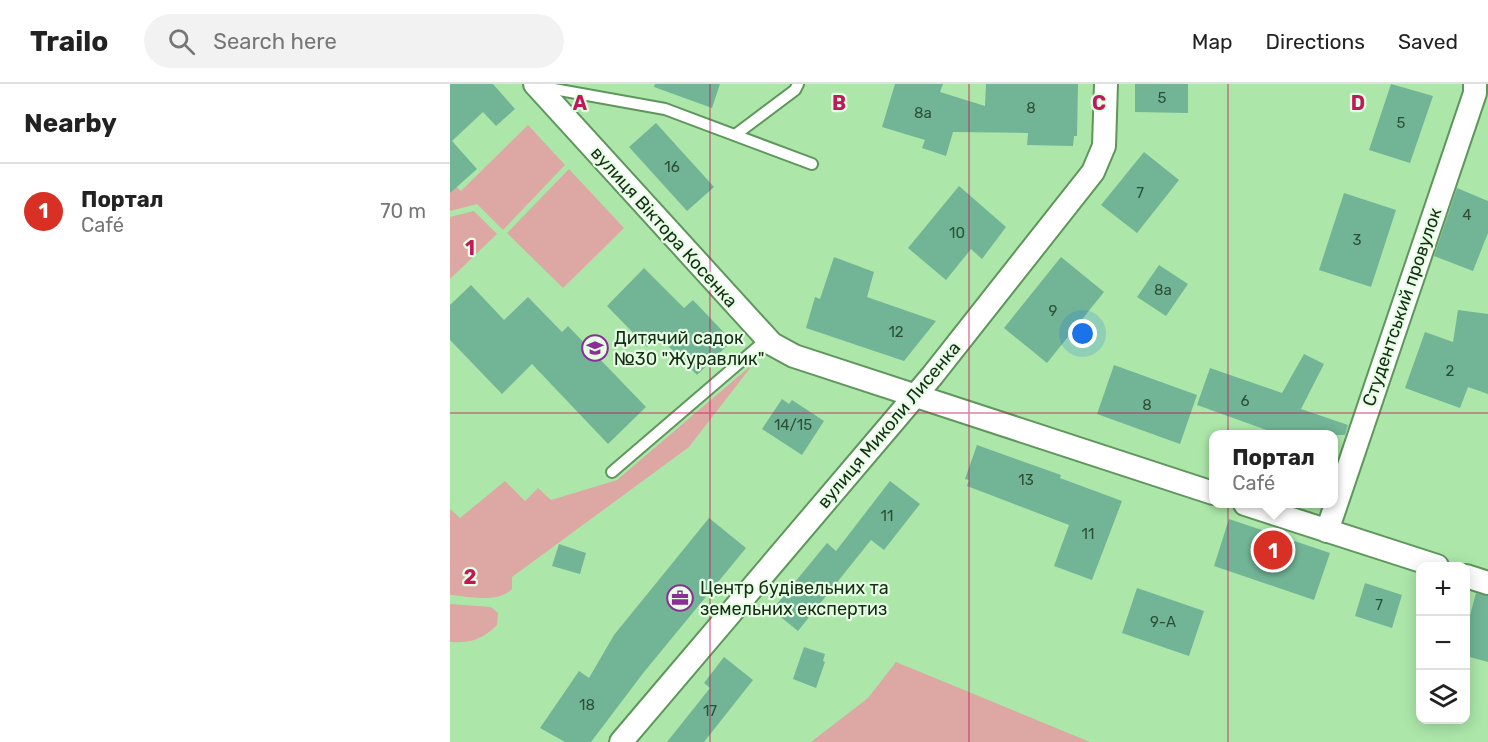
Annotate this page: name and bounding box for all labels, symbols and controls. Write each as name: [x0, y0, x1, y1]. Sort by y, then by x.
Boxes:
search box: [144, 14, 564, 68]
text: Trailo: [30, 25, 108, 58]
icon: search: [165, 25, 198, 58]
text: Search here: [213, 28, 337, 55]
text: Map: [1192, 29, 1233, 54]
text: Directions: [1266, 29, 1365, 54]
text: Saved: [1398, 29, 1458, 54]
house number: 5: [1158, 89, 1167, 107]
text: A: [573, 91, 588, 115]
text: B: [832, 91, 846, 115]
text: C: [1092, 91, 1106, 115]
text: D: [1351, 91, 1365, 115]
house number: 8: [1026, 99, 1036, 117]
house number: 8а: [914, 104, 932, 122]
text: Nearby: [24, 108, 117, 139]
house number: 5: [1397, 114, 1406, 132]
street label: вулиця Віктора Косенка: [586, 142, 742, 312]
house number: 16: [664, 158, 680, 176]
house number: 7: [1136, 184, 1144, 202]
text: Портал: [81, 186, 164, 213]
text: 1: [39, 199, 48, 223]
text: 70 m: [380, 199, 426, 223]
street label: Студентський провулок: [1358, 204, 1446, 409]
house number: 4: [1462, 206, 1472, 224]
text: Café: [81, 213, 124, 237]
house number: 10: [949, 224, 965, 242]
house number: 3: [1352, 231, 1362, 249]
text: 1: [465, 236, 475, 260]
house number: 8а: [1154, 281, 1172, 299]
house number: 9: [1049, 302, 1058, 320]
your location: [1068, 319, 1097, 348]
house number: 12: [888, 323, 904, 341]
place label: Дитячий садок №30 "Журавлик": [614, 327, 764, 370]
school or university icon: Дитячий садок №30 "Журавлик": [580, 333, 610, 363]
street label: вулиця Миколи Лисенка: [813, 337, 965, 513]
house number: 2: [1446, 362, 1455, 380]
house number: 6: [1240, 392, 1250, 410]
house number: 8: [1142, 396, 1152, 414]
house number: 14/15: [774, 416, 812, 434]
popup: [1209, 430, 1338, 508]
text: Портал: [1232, 444, 1315, 471]
house number: 13: [1018, 471, 1034, 489]
text: Café: [1232, 471, 1275, 495]
house number: 11: [881, 507, 893, 525]
house number: 11: [1082, 525, 1094, 543]
pin: 1: [1254, 528, 1292, 572]
map controls: [1416, 562, 1470, 724]
button: +: [1416, 562, 1470, 616]
text: 2: [464, 565, 477, 589]
place label: Центр будівельних та земельних експертиз: [700, 577, 889, 620]
office icon: Центр будівельних та земельних експертиз: [665, 583, 695, 613]
house number: 7: [1375, 596, 1383, 614]
house number: 9-А: [1150, 613, 1176, 631]
button: −: [1416, 616, 1470, 670]
button: layers: [1416, 670, 1470, 724]
house number: 18: [579, 696, 595, 714]
house number: 17: [703, 702, 717, 720]

